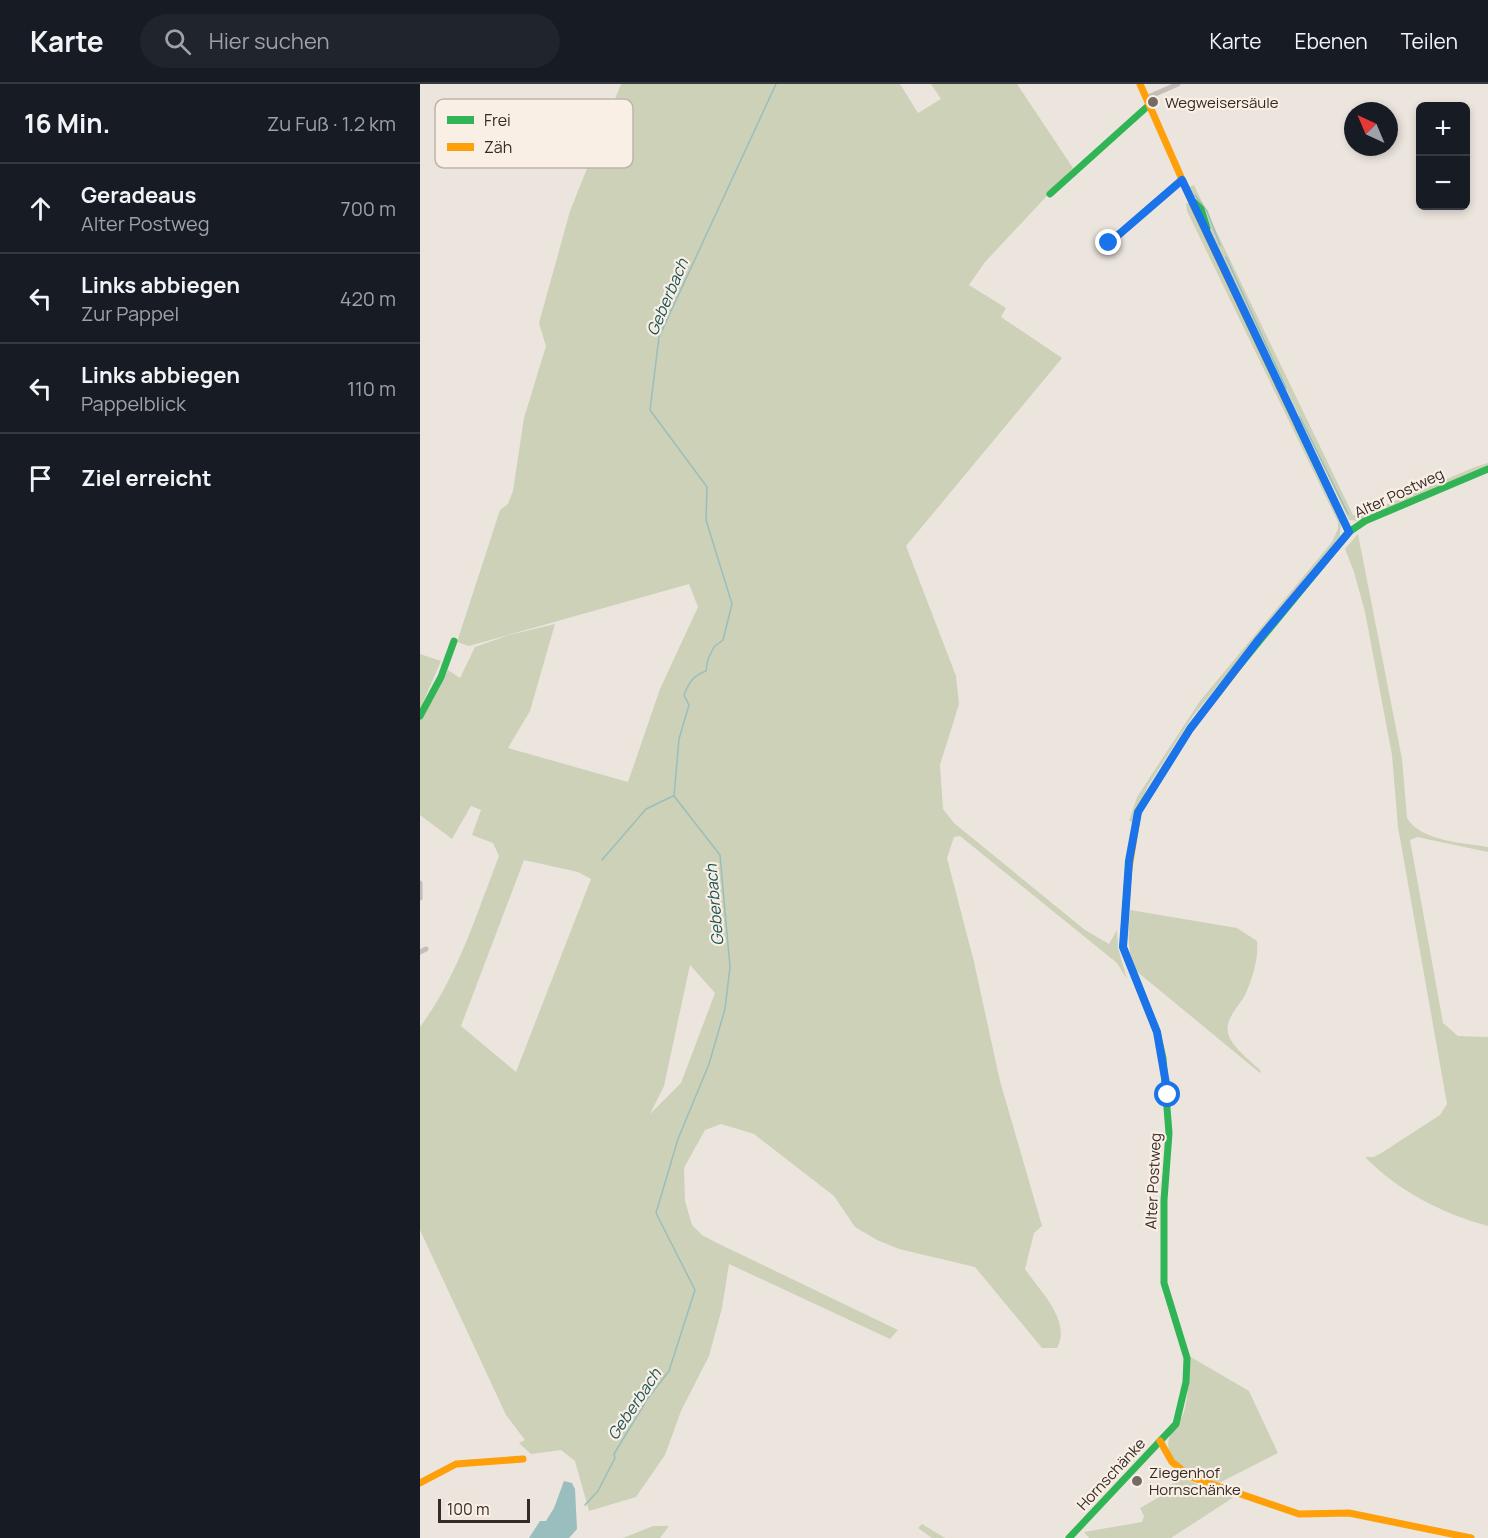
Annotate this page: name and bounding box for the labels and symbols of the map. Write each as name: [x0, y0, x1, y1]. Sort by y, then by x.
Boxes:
place label: Wegweisersäule: [1165, 92, 1279, 113]
marker: Wegweisersäule: [1146, 95, 1160, 109]
legend: [435, 99, 633, 168]
north arrow: [1344, 102, 1398, 156]
text: Frei: [484, 109, 511, 131]
text: Zäh: [484, 136, 512, 158]
route end: [1095, 229, 1121, 255]
water label: Geberbach: [641, 255, 693, 339]
street label: Alter Postweg: [1351, 463, 1447, 523]
water label: Geberbach: [699, 863, 729, 947]
route start: [1154, 1081, 1180, 1107]
street label: Alter Postweg: [1140, 1132, 1166, 1230]
water label: Geberbach: [602, 1363, 666, 1444]
street label: Hornschänke: [1072, 1433, 1150, 1515]
place label: Ziegenhof Hornschänke: [1149, 1462, 1241, 1500]
marker: Ziegenhof Hornschänke: [1130, 1474, 1144, 1488]
scale bar: [438, 1496, 530, 1524]

